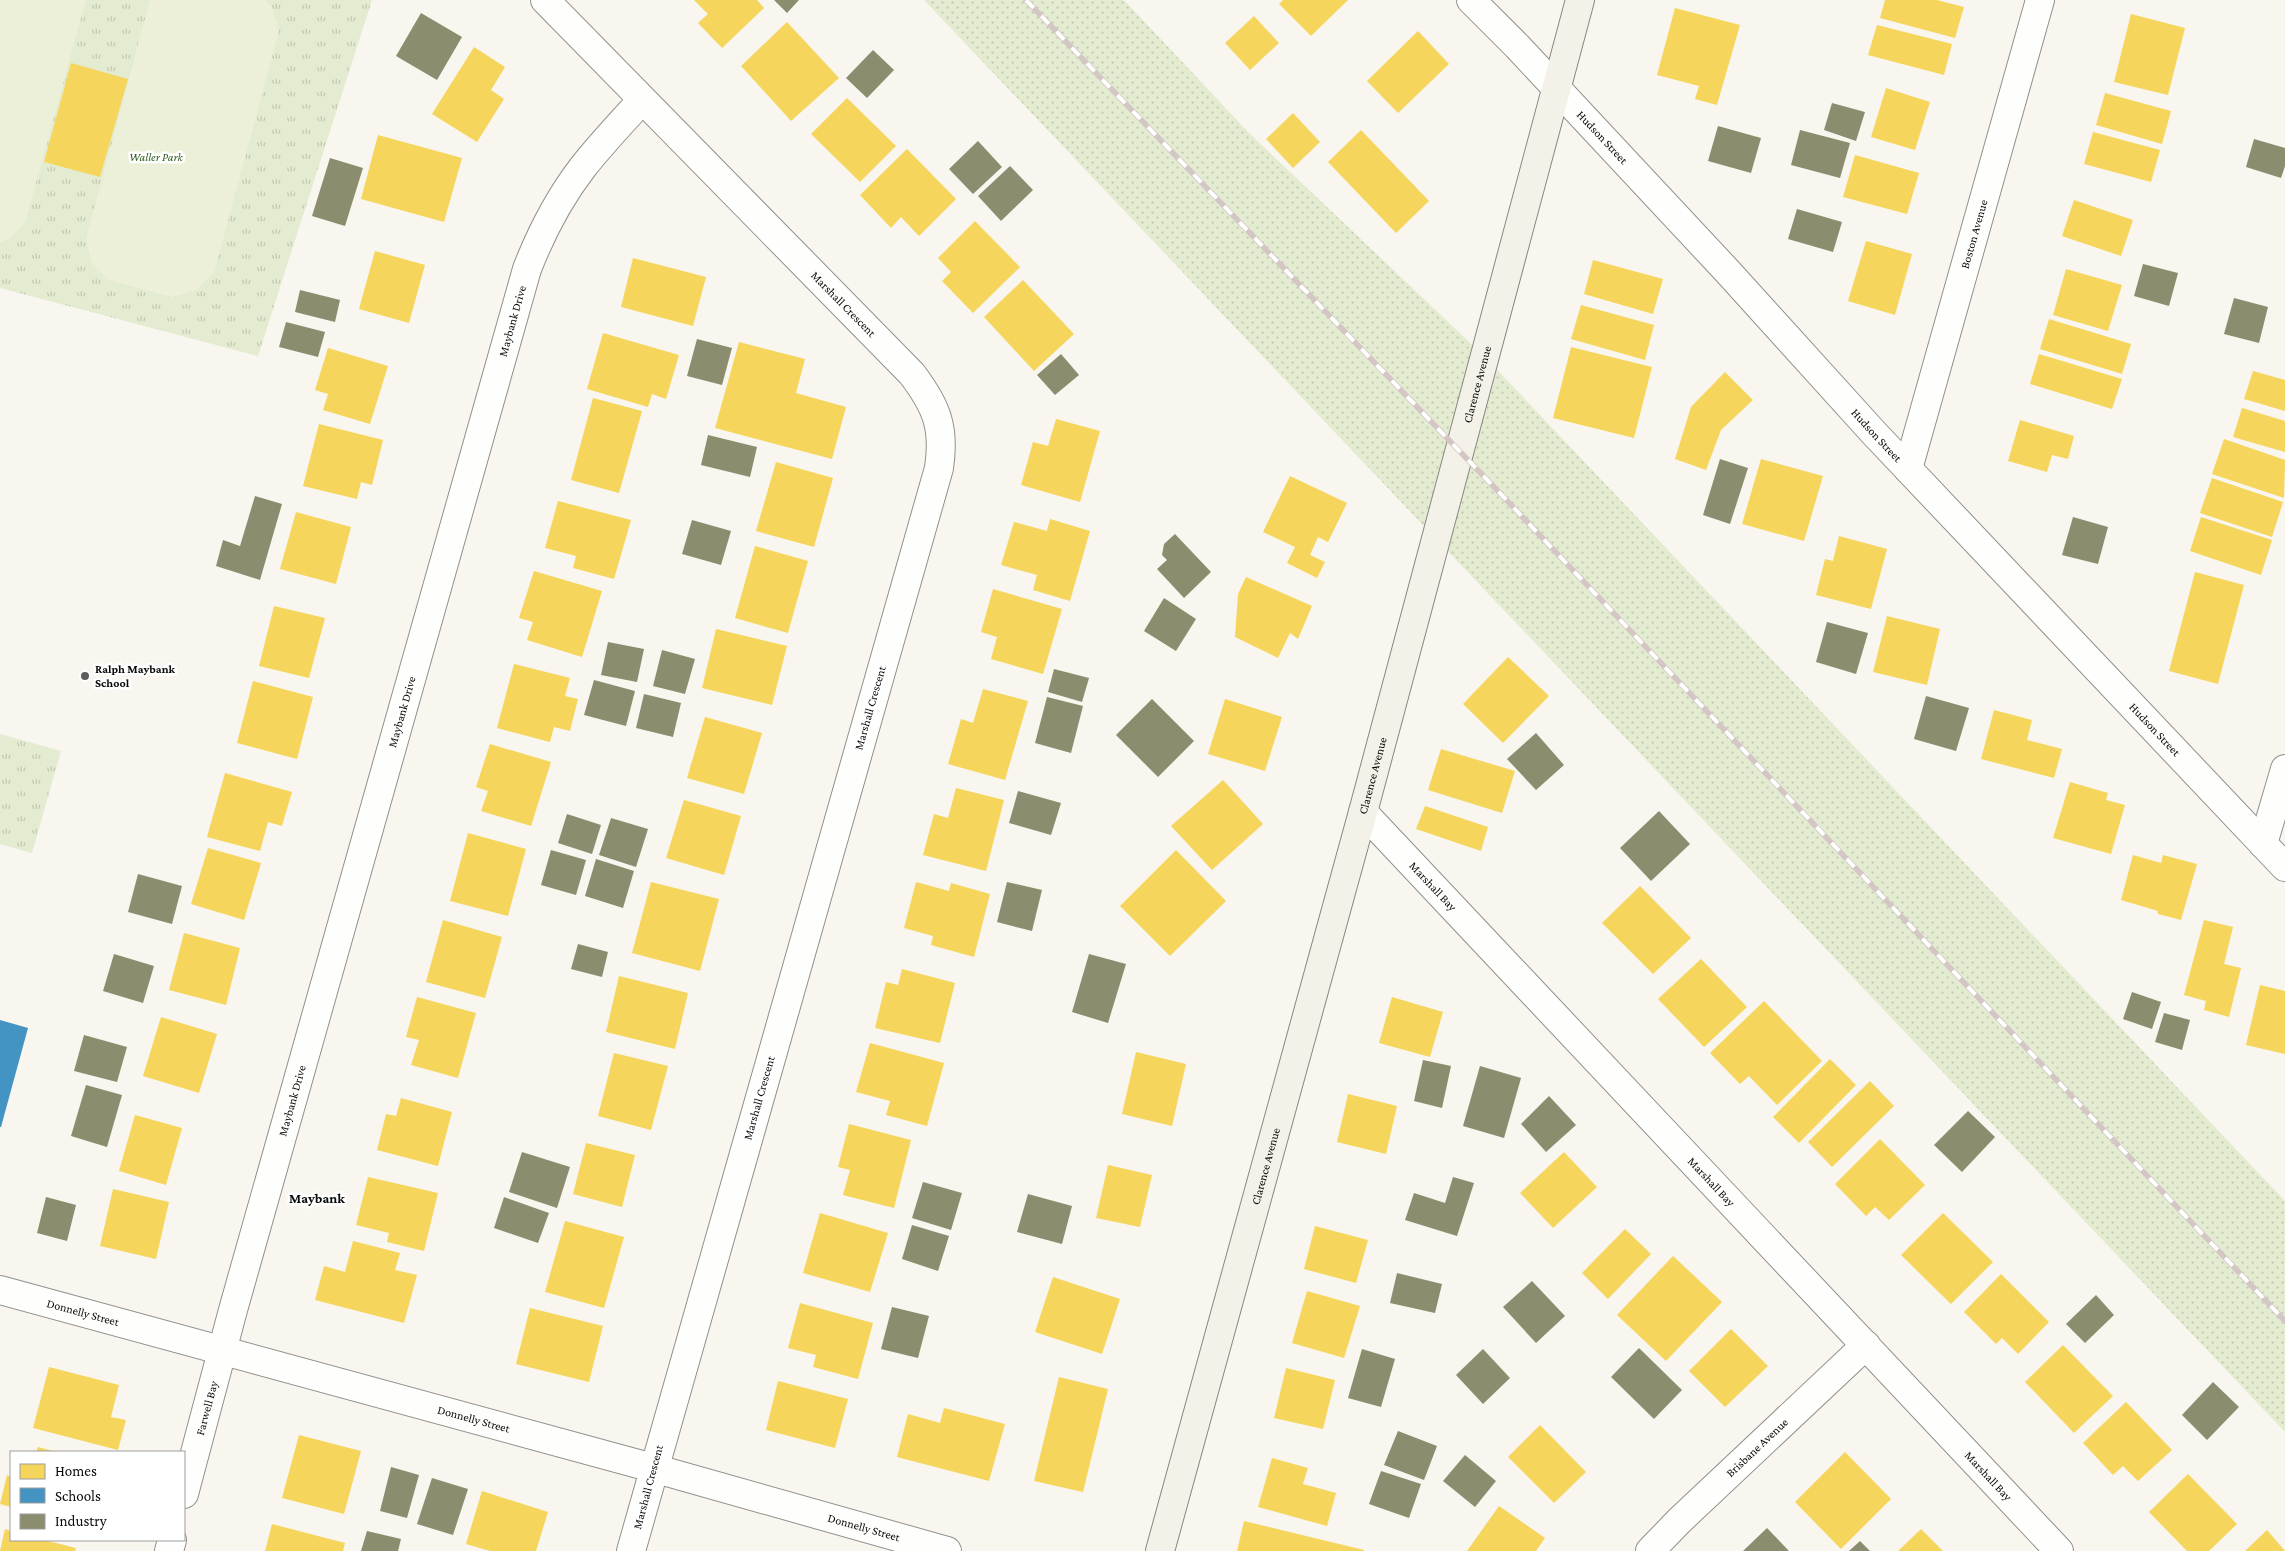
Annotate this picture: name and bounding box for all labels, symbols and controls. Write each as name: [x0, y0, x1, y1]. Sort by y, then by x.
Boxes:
street label: Hudson Street: [1574, 108, 1631, 168]
park label: Waller Park: [129, 150, 184, 164]
street label: Boston Avenue: [1958, 198, 1990, 270]
street label: Marshall Crescent: [808, 268, 879, 341]
street label: Maybank Drive: [496, 284, 529, 358]
street label: Clarence Avenue: [1460, 344, 1494, 425]
street label: Hudson Street: [1848, 406, 1906, 466]
place label: Ralph Maybank School: [95, 662, 176, 690]
street label: Marshall Crescent: [851, 663, 889, 752]
marker: Ralph Maybank School: [79, 670, 91, 682]
street label: Maybank Drive: [385, 675, 419, 749]
street label: Hudson Street: [2126, 700, 2184, 760]
street label: Clarence Avenue: [1356, 735, 1390, 816]
street label: Marshall Bay: [1406, 859, 1460, 914]
street label: Marshall Crescent: [740, 1053, 778, 1142]
street label: Maybank Drive: [275, 1063, 309, 1138]
street label: Clarence Avenue: [1248, 1126, 1283, 1206]
street label: Marshall Bay: [1685, 1154, 1738, 1210]
district label: Maybank: [289, 1190, 345, 1206]
street label: Donnelly Street: [45, 1296, 122, 1329]
street label: Farwell Bay: [193, 1379, 221, 1437]
street label: Donnelly Street: [436, 1403, 512, 1436]
street label: Brisbane Avenue: [1723, 1415, 1791, 1480]
street label: Marshall Crescent: [630, 1442, 666, 1531]
street label: Marshall Bay: [1962, 1448, 2015, 1504]
legend: [10, 1451, 185, 1541]
text: Homes: [55, 1463, 97, 1479]
text: Schools: [55, 1488, 101, 1504]
street label: Donnelly Street: [826, 1511, 903, 1545]
text: Industry: [55, 1513, 107, 1530]

